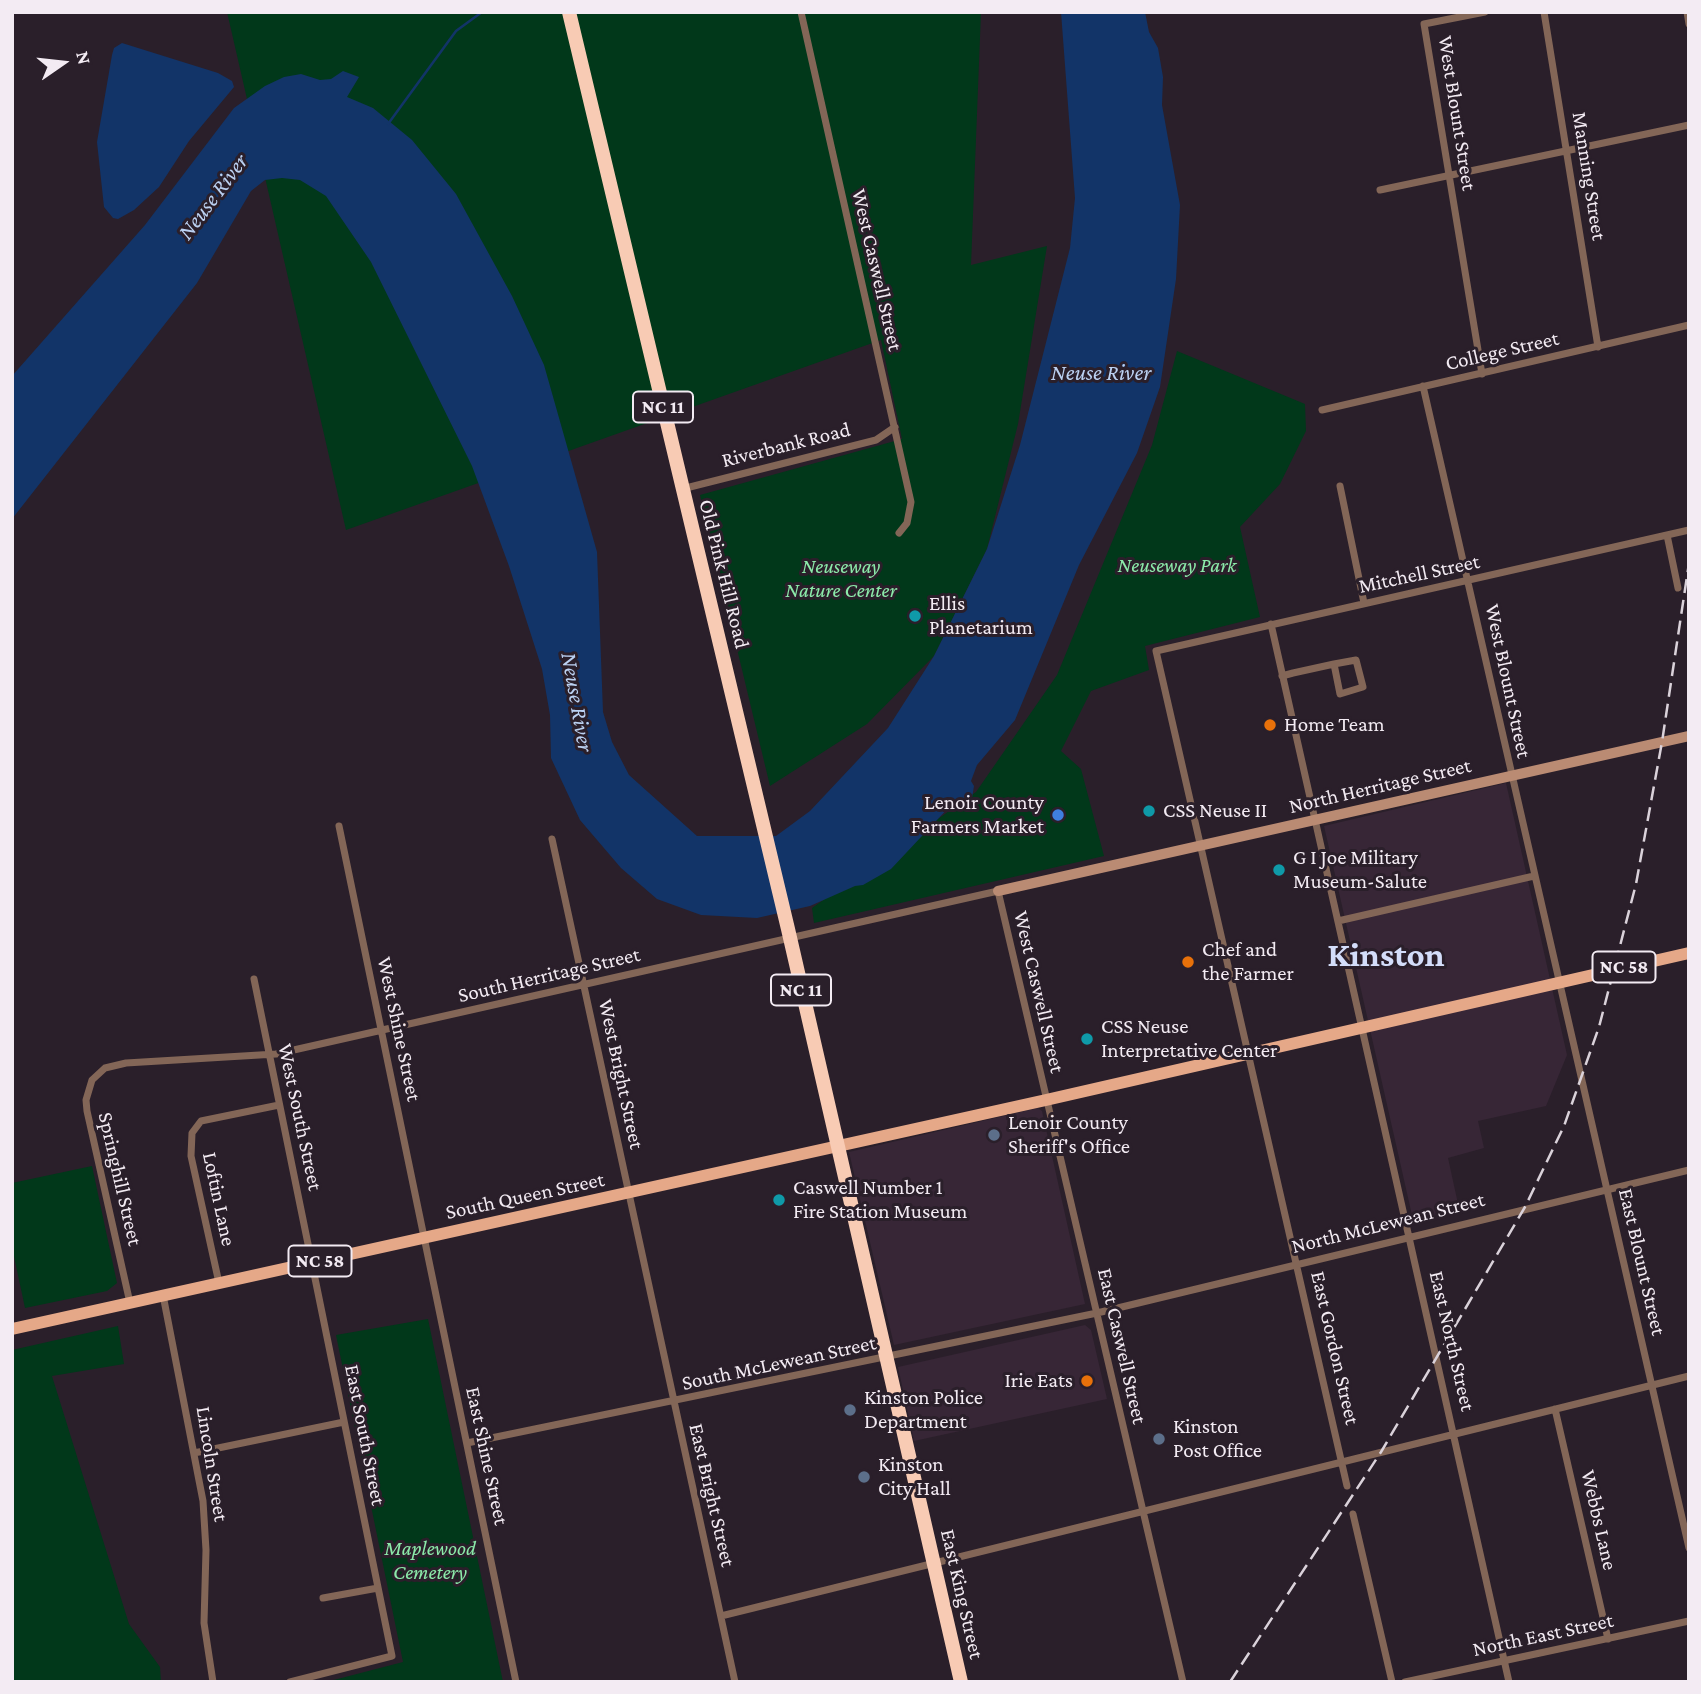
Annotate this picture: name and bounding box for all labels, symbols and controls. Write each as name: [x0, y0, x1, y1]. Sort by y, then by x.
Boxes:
north arrow: [28, 28, 98, 98]
street label: West Blount Street: [1432, 34, 1482, 192]
text: N: [72, 49, 96, 67]
street label: Manning Street: [1566, 110, 1612, 242]
water label: Neuse River: [172, 149, 254, 245]
street label: West Caswell Street: [846, 187, 908, 353]
street label: College Street: [1443, 326, 1561, 376]
water label: Neuse River: [1051, 359, 1151, 387]
road number: NC 11: [633, 392, 693, 422]
street label: Riverbank Road: [719, 417, 853, 473]
street label: Old Pink Hill Road: [693, 497, 755, 651]
street label: Mitchell Street: [1356, 549, 1482, 599]
park label: Neuseway Park: [1118, 553, 1236, 579]
park label: Neuseway Nature Center: [785, 554, 897, 604]
place label: Ellis Planetarium: [929, 591, 1033, 641]
street label: West Blount Street: [1479, 602, 1537, 760]
marker: Ellis Planetarium: [907, 608, 923, 624]
water label: Neuse River: [555, 650, 599, 754]
place label: Home Team: [1284, 712, 1385, 738]
marker: Home Team: [1262, 717, 1278, 733]
street label: North Herritage Street: [1286, 753, 1474, 819]
place label: Lenoir County Farmers Market: [911, 790, 1044, 840]
place label: CSS Neuse II: [1163, 798, 1267, 824]
marker: CSS Neuse II: [1141, 803, 1157, 819]
marker: Lenoir County Farmers Market: [1050, 807, 1066, 823]
place label: G I Joe Military Museum-Salute: [1293, 845, 1427, 895]
marker: G I Joe Military Museum-Salute: [1271, 862, 1287, 878]
street label: West Caswell Street: [1008, 909, 1070, 1075]
district label: Kinston: [1327, 934, 1445, 976]
place label: Chef and the Farmer: [1202, 937, 1294, 987]
street label: South Herritage Street: [456, 942, 642, 1008]
road number: NC 58: [1592, 951, 1656, 982]
street label: West Shine Street: [371, 954, 427, 1104]
marker: Chef and the Farmer: [1180, 954, 1196, 970]
road number: NC 11: [771, 974, 831, 1006]
street label: West Bright Street: [593, 997, 649, 1151]
place label: CSS Neuse Interpretative Center: [1101, 1014, 1277, 1064]
marker: CSS Neuse Interpretative Center: [1079, 1031, 1095, 1047]
street label: West South Street: [272, 1041, 328, 1193]
street label: Springhill Street: [92, 1110, 148, 1248]
place label: Lenoir County Sheriff's Office: [1008, 1110, 1130, 1160]
marker: Lenoir County Sheriff's Office: [986, 1127, 1002, 1143]
street label: Loftin Lane: [197, 1150, 241, 1248]
street label: South Queen Street: [443, 1167, 607, 1225]
place label: Caswell Number 1 Fire Station Museum: [793, 1175, 967, 1225]
street label: East Blount Street: [1613, 1186, 1671, 1338]
street label: North McLewean Street: [1289, 1187, 1487, 1259]
marker: Caswell Number 1 Fire Station Museum: [771, 1192, 787, 1208]
road number: NC 58: [288, 1246, 352, 1276]
street label: East Caswell Street: [1092, 1266, 1152, 1426]
street label: East North Street: [1424, 1268, 1480, 1414]
street label: East Gordon Street: [1305, 1269, 1365, 1427]
street label: South McLewean Street: [680, 1330, 878, 1396]
street label: East South Street: [339, 1362, 391, 1508]
place label: Irie Eats: [1004, 1368, 1073, 1394]
marker: Irie Eats: [1079, 1373, 1095, 1389]
street label: East Shine Street: [460, 1385, 514, 1527]
place label: Kinston Police Department: [864, 1385, 983, 1435]
marker: Kinston Police Department: [842, 1402, 858, 1418]
street label: Lincoln Street: [190, 1405, 234, 1523]
place label: Kinston Post Office: [1173, 1414, 1262, 1464]
street label: East Bright Street: [683, 1421, 741, 1569]
marker: Kinston Post Office: [1151, 1431, 1167, 1447]
place label: Kinston City Hall: [878, 1452, 951, 1502]
street label: Webbs Lane: [1575, 1467, 1623, 1573]
marker: Kinston City Hall: [856, 1469, 872, 1485]
street label: East King Street: [935, 1527, 989, 1661]
park label: Maplewood Cemetery: [384, 1536, 476, 1586]
street label: North East Street: [1470, 1608, 1616, 1662]

